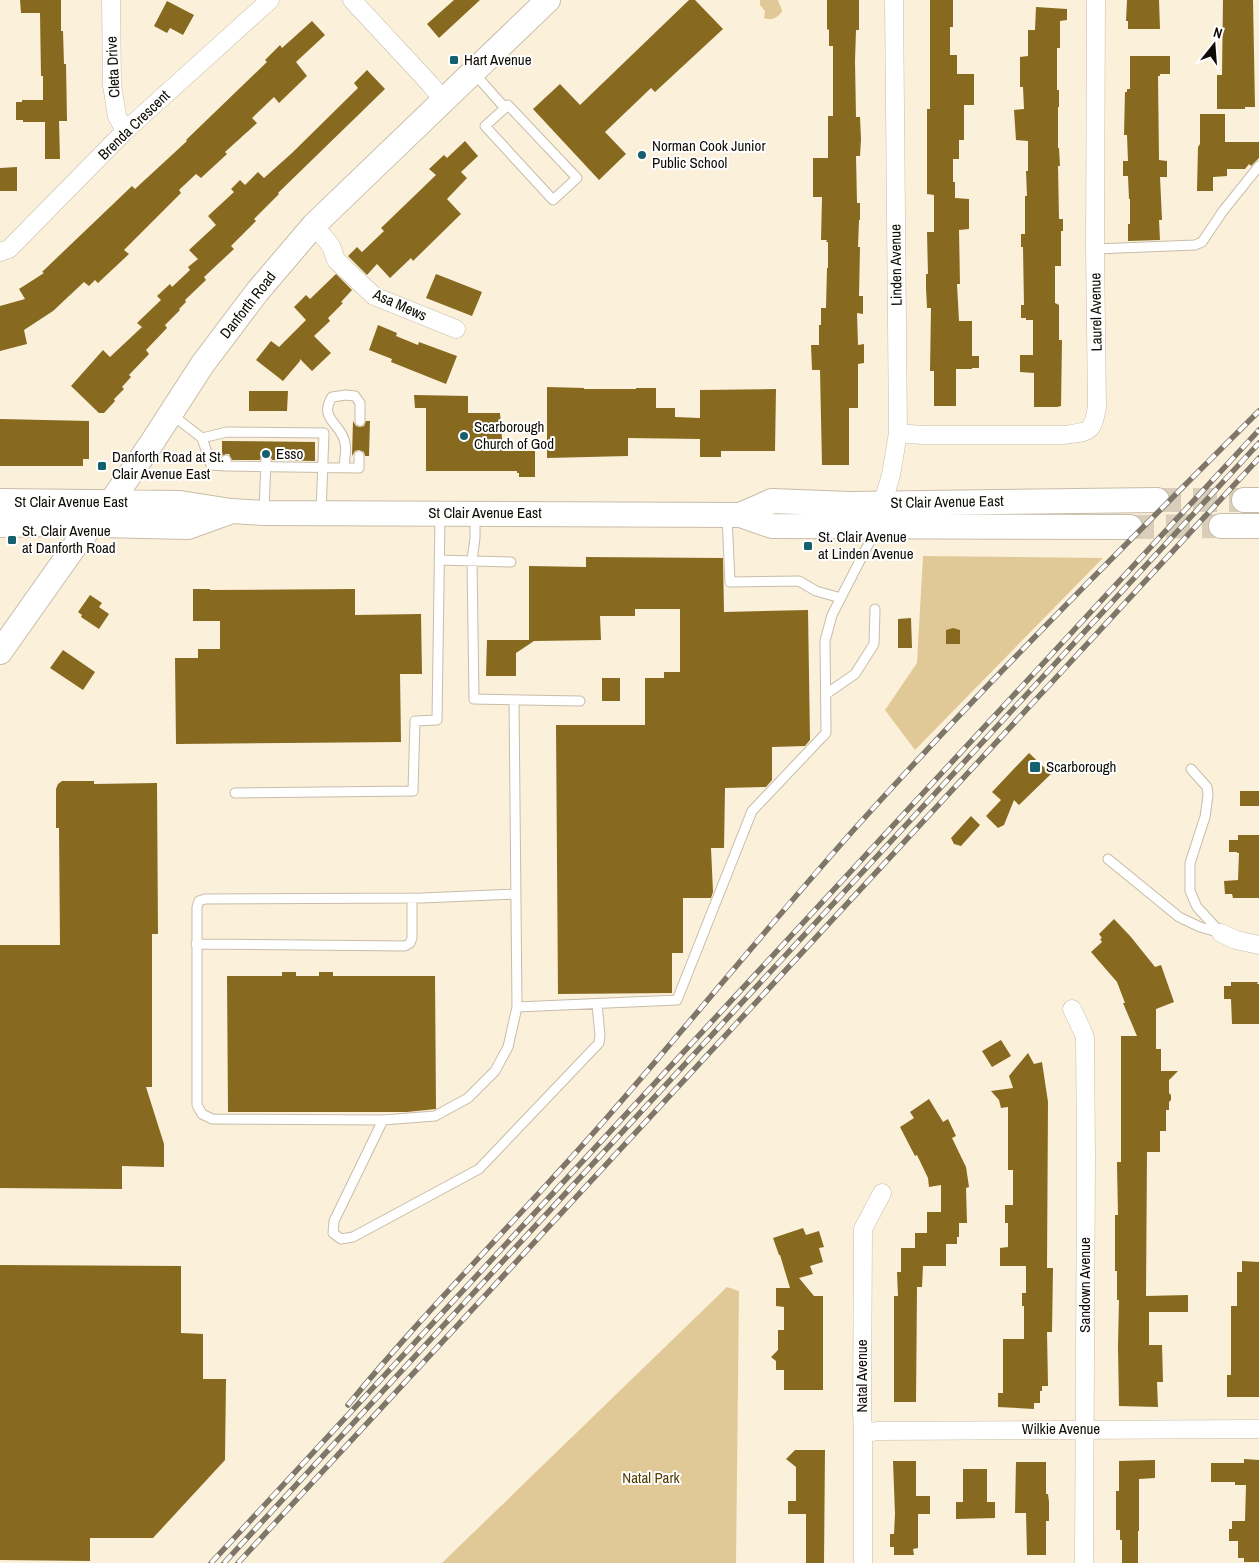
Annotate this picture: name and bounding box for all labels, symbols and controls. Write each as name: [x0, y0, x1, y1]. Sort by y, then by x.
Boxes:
north arrow: [1189, 20, 1239, 70]
text: N: [1211, 23, 1224, 42]
street label: Cleta Drive: [100, 36, 125, 98]
place label: Hart Avenue: [464, 49, 532, 70]
marker: Hart Avenue: [448, 54, 460, 66]
street label: Brenda Crescent: [93, 85, 175, 164]
place label: Norman Cook Junior Public School: [652, 135, 765, 173]
marker: Norman Cook Junior Public School: [636, 149, 648, 161]
street label: Linden Avenue: [884, 224, 907, 306]
street label: Danforth Road: [215, 267, 281, 343]
street label: Laurel Avenue: [1084, 272, 1107, 351]
street label: Asa Mews: [369, 283, 430, 326]
place label: Scarborough Church of God: [474, 416, 554, 454]
marker: Scarborough Church of God: [458, 430, 470, 442]
place label: Esso: [276, 443, 304, 464]
place label: Danforth Road at St. Clair Avenue East: [112, 446, 224, 484]
marker: Esso: [260, 448, 272, 460]
marker: Danforth Road at St. Clair Avenue East: [96, 460, 108, 472]
street label: St Clair Avenue East: [890, 490, 1004, 513]
street label: St Clair Avenue East: [14, 491, 128, 512]
street label: St Clair Avenue East: [428, 502, 542, 523]
place label: St. Clair Avenue at Danforth Road: [22, 520, 116, 558]
place label: St. Clair Avenue at Linden Avenue: [818, 526, 914, 564]
marker: St. Clair Avenue at Danforth Road: [6, 534, 18, 546]
marker: St. Clair Avenue at Linden Avenue: [802, 540, 814, 552]
place label: Scarborough: [1046, 756, 1116, 777]
marker: Scarborough: [1028, 760, 1042, 774]
street label: Sandown Avenue: [1074, 1237, 1095, 1333]
street label: Natal Avenue: [851, 1339, 872, 1412]
street label: Wilkie Avenue: [1022, 1418, 1100, 1439]
park label: Natal Park: [622, 1467, 681, 1488]

